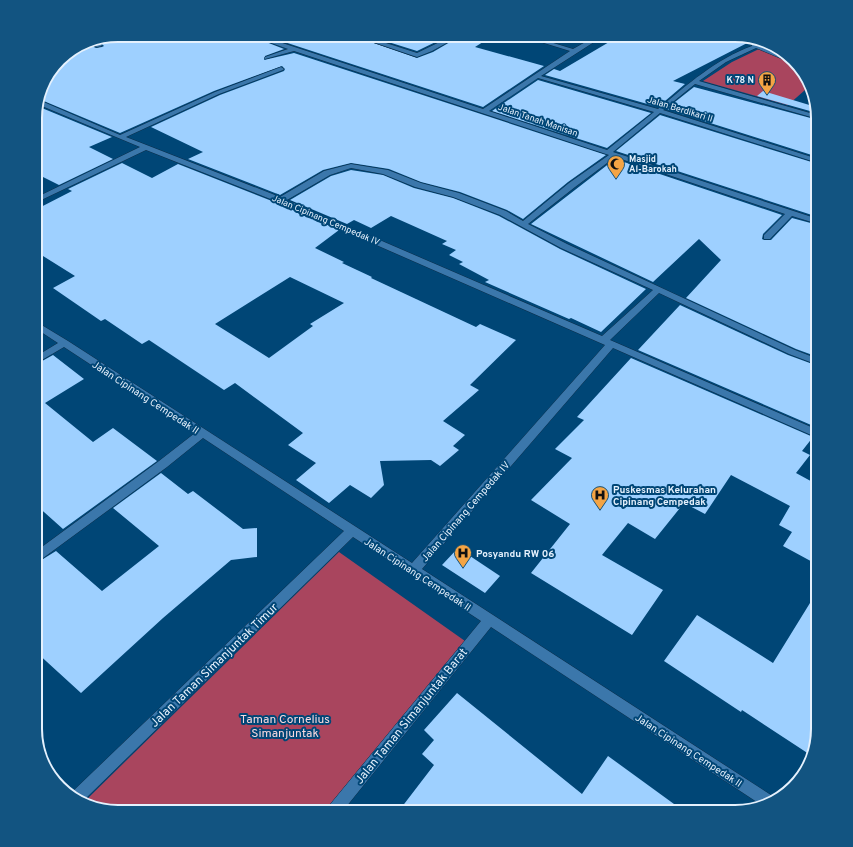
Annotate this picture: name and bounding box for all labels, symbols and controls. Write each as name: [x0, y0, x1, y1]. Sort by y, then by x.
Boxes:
building icon: K 78 N: [757, 70, 777, 95]
place label: K 78 N: [726, 75, 754, 86]
street label: Jalan Berdikari II: [646, 94, 714, 125]
street label: Jalan Tanah Manisan: [497, 102, 579, 139]
mosque icon: Masjid Al-Barokah: [606, 154, 626, 179]
place label: Masjid Al-Barokah: [629, 154, 677, 175]
street label: Jalan Cipinang Cempedak IV: [270, 193, 381, 248]
street label: Jalan Cipinang Cempedak II: [89, 359, 201, 438]
street label: Jalan Cipinang Cempedak IV: [419, 459, 514, 565]
place label: Puskesmas Kelurahan Cipinang Cempedak: [613, 484, 716, 509]
hospital icon: Puskesmas Kelurahan Cipinang Cempedak: [590, 485, 610, 510]
street label: Jalan Cipinang Cempedak II: [361, 536, 473, 615]
hospital icon: Posyandu RW 06: [453, 543, 473, 568]
place label: Posyandu RW 06: [476, 548, 554, 561]
street label: Jalan Taman Simanjuntak Timur: [147, 600, 282, 731]
street label: Jalan Taman Simanjuntak Barat: [352, 645, 472, 788]
park label: Taman Cornelius Simanjuntak: [240, 712, 330, 742]
street label: Jalan Cipinang Cempedak II: [632, 712, 744, 791]

